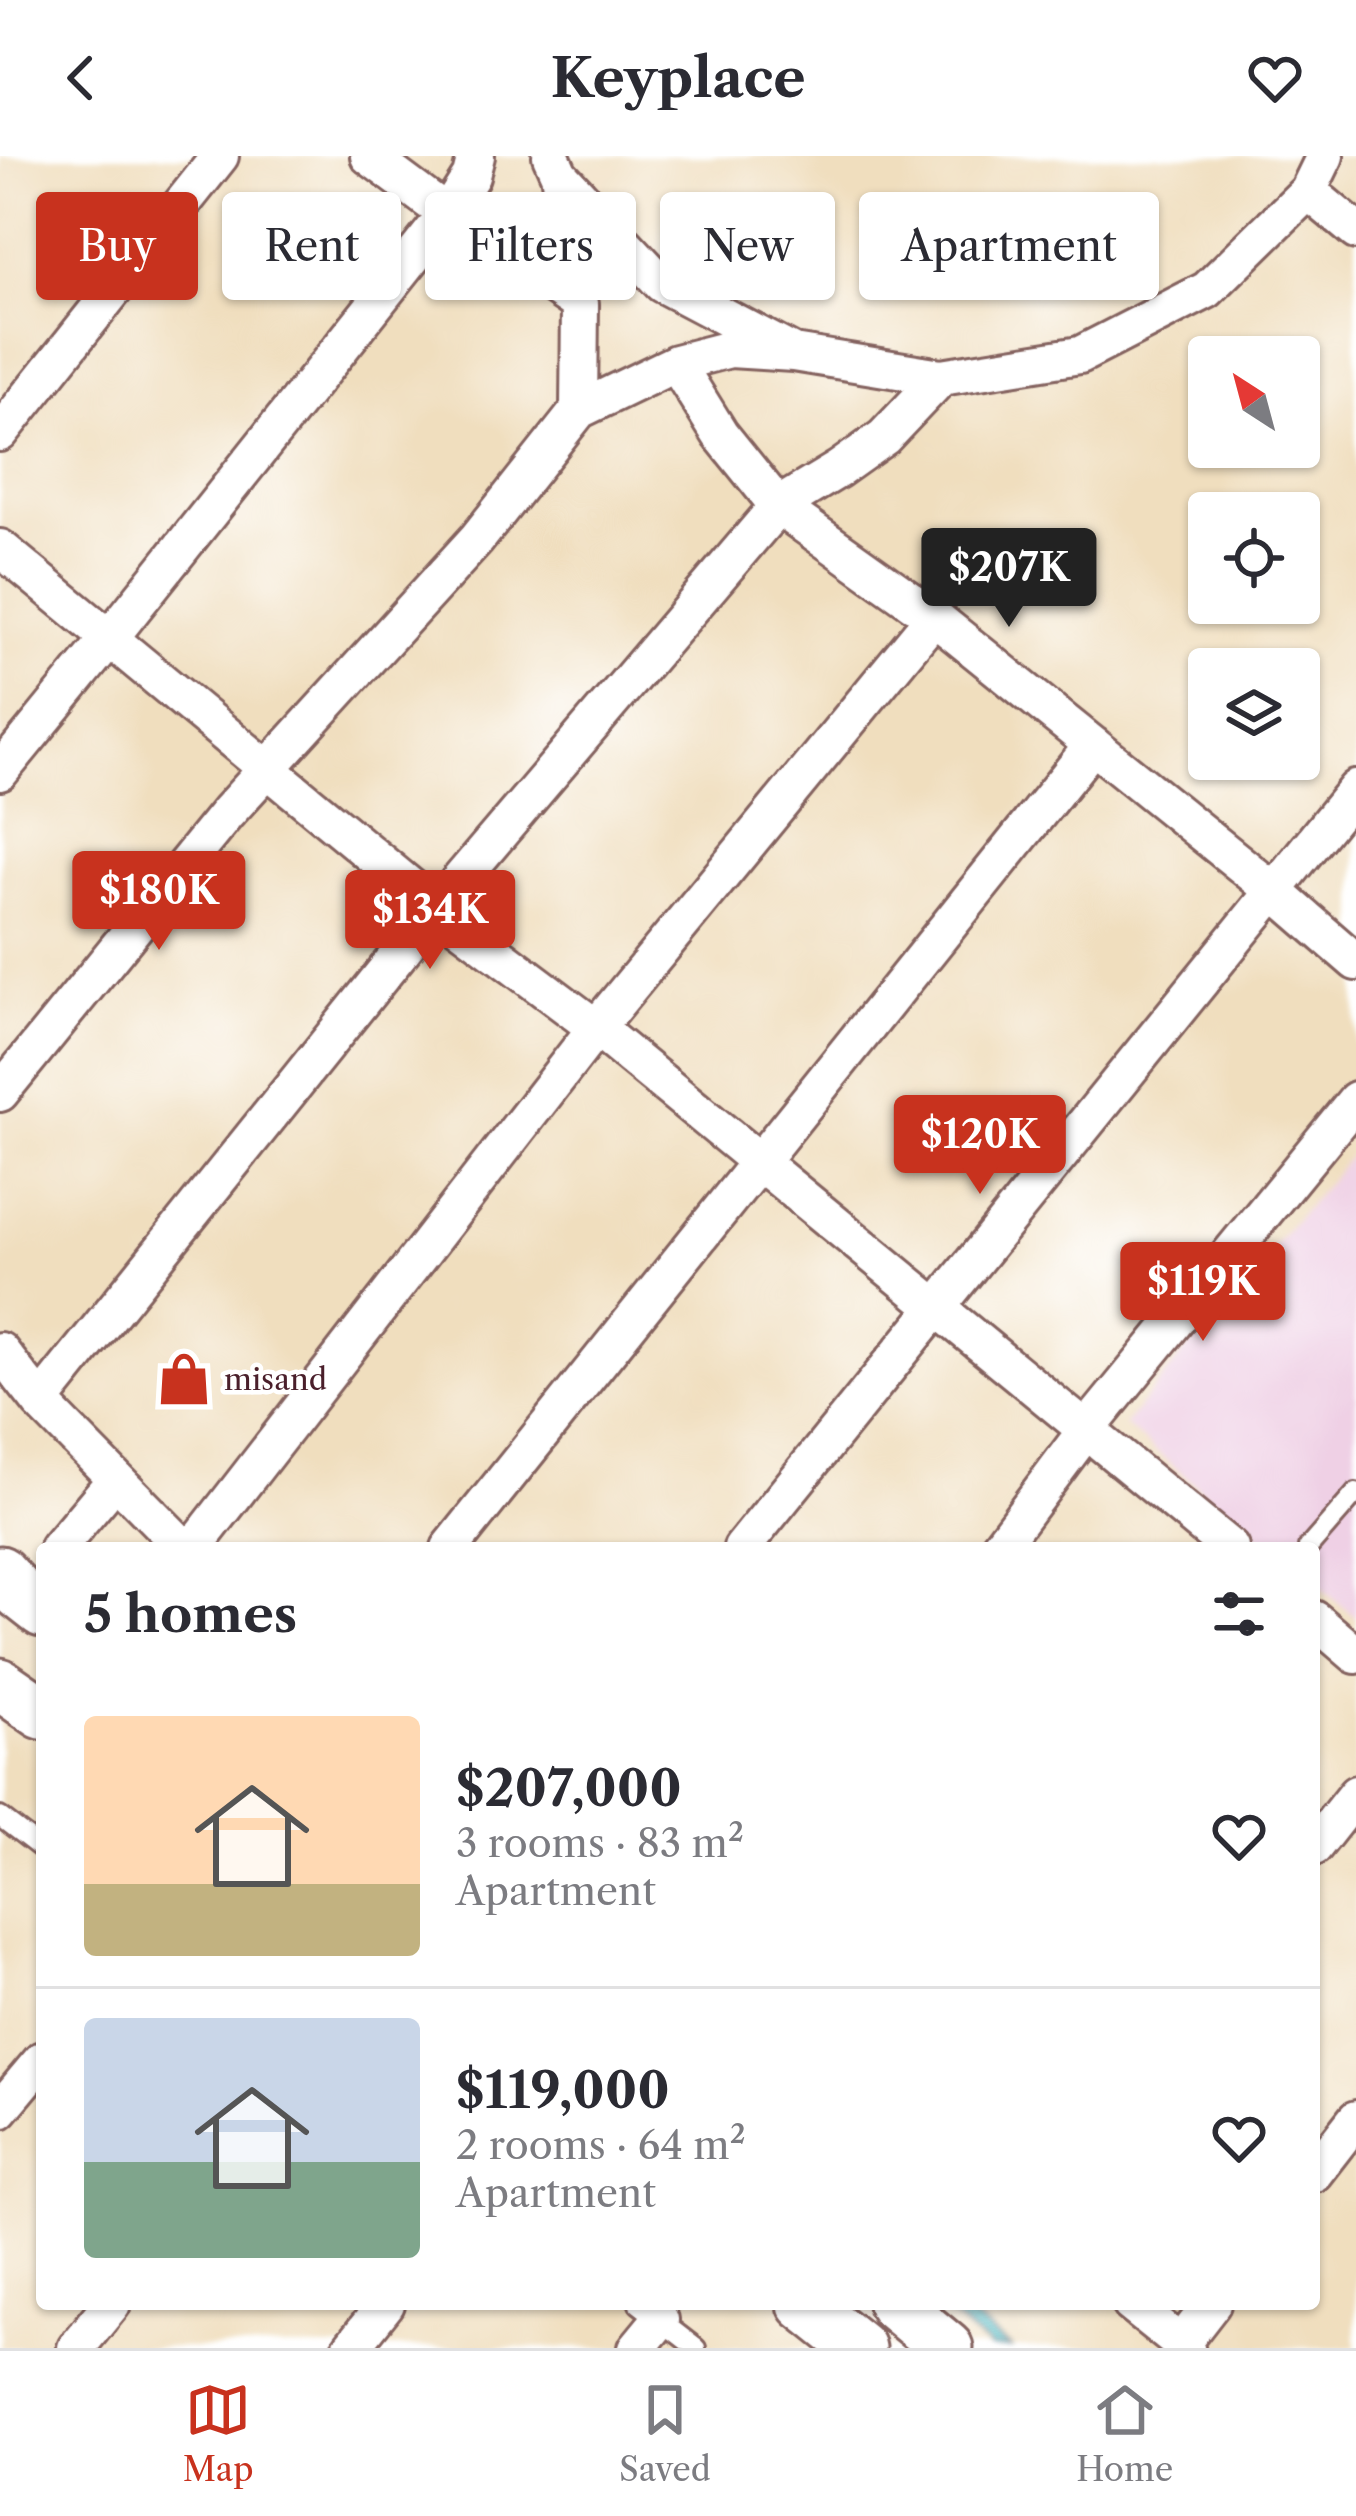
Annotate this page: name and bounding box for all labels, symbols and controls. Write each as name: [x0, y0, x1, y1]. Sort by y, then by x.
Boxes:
icon: back: [48, 45, 114, 111]
text: Keyplace: [551, 45, 805, 111]
icon: heart: [1242, 45, 1308, 111]
chip: Buy: [36, 192, 198, 300]
chip: Rent: [222, 192, 401, 300]
chip: Filters: [425, 192, 636, 300]
chip: New: [660, 192, 835, 300]
chip: Apartment: [859, 192, 1159, 300]
north arrow: [1188, 336, 1320, 468]
map controls: [1188, 336, 1320, 780]
button: locate: [1188, 492, 1320, 624]
pin: $207K: [925, 528, 1093, 630]
text: $207K: [948, 543, 1070, 591]
button: layers: [1188, 648, 1320, 780]
pin: $180K: [75, 851, 243, 953]
text: $180K: [99, 866, 219, 914]
pin: $134K: [346, 870, 514, 972]
text: $134K: [372, 885, 488, 933]
pin: $120K: [896, 1095, 1064, 1197]
text: $120K: [921, 1110, 1039, 1158]
pin: $119K: [1119, 1242, 1287, 1344]
text: $119K: [1147, 1257, 1259, 1305]
shop icon: misand: [155, 1350, 213, 1408]
place label: misand: [224, 1361, 327, 1398]
icon: filters: [1206, 1581, 1272, 1647]
text: 5 homes: [84, 1583, 297, 1645]
text: $207,000: [456, 1757, 682, 1819]
icon: home: [180, 1764, 324, 1908]
icon: heart: [1206, 1803, 1272, 1869]
text: 3 rooms · 83 m²: [456, 1819, 744, 1867]
text: Apartment: [456, 1867, 656, 1915]
text: $119,000: [456, 2059, 670, 2121]
icon: home: [180, 2066, 324, 2210]
icon: heart: [1206, 2105, 1272, 2171]
text: 2 rooms · 64 m²: [456, 2121, 746, 2169]
text: Apartment: [456, 2169, 656, 2217]
tab: Map: [183, 2377, 254, 2490]
tab: Saved: [619, 2377, 711, 2490]
tab: Home: [1076, 2377, 1173, 2490]

